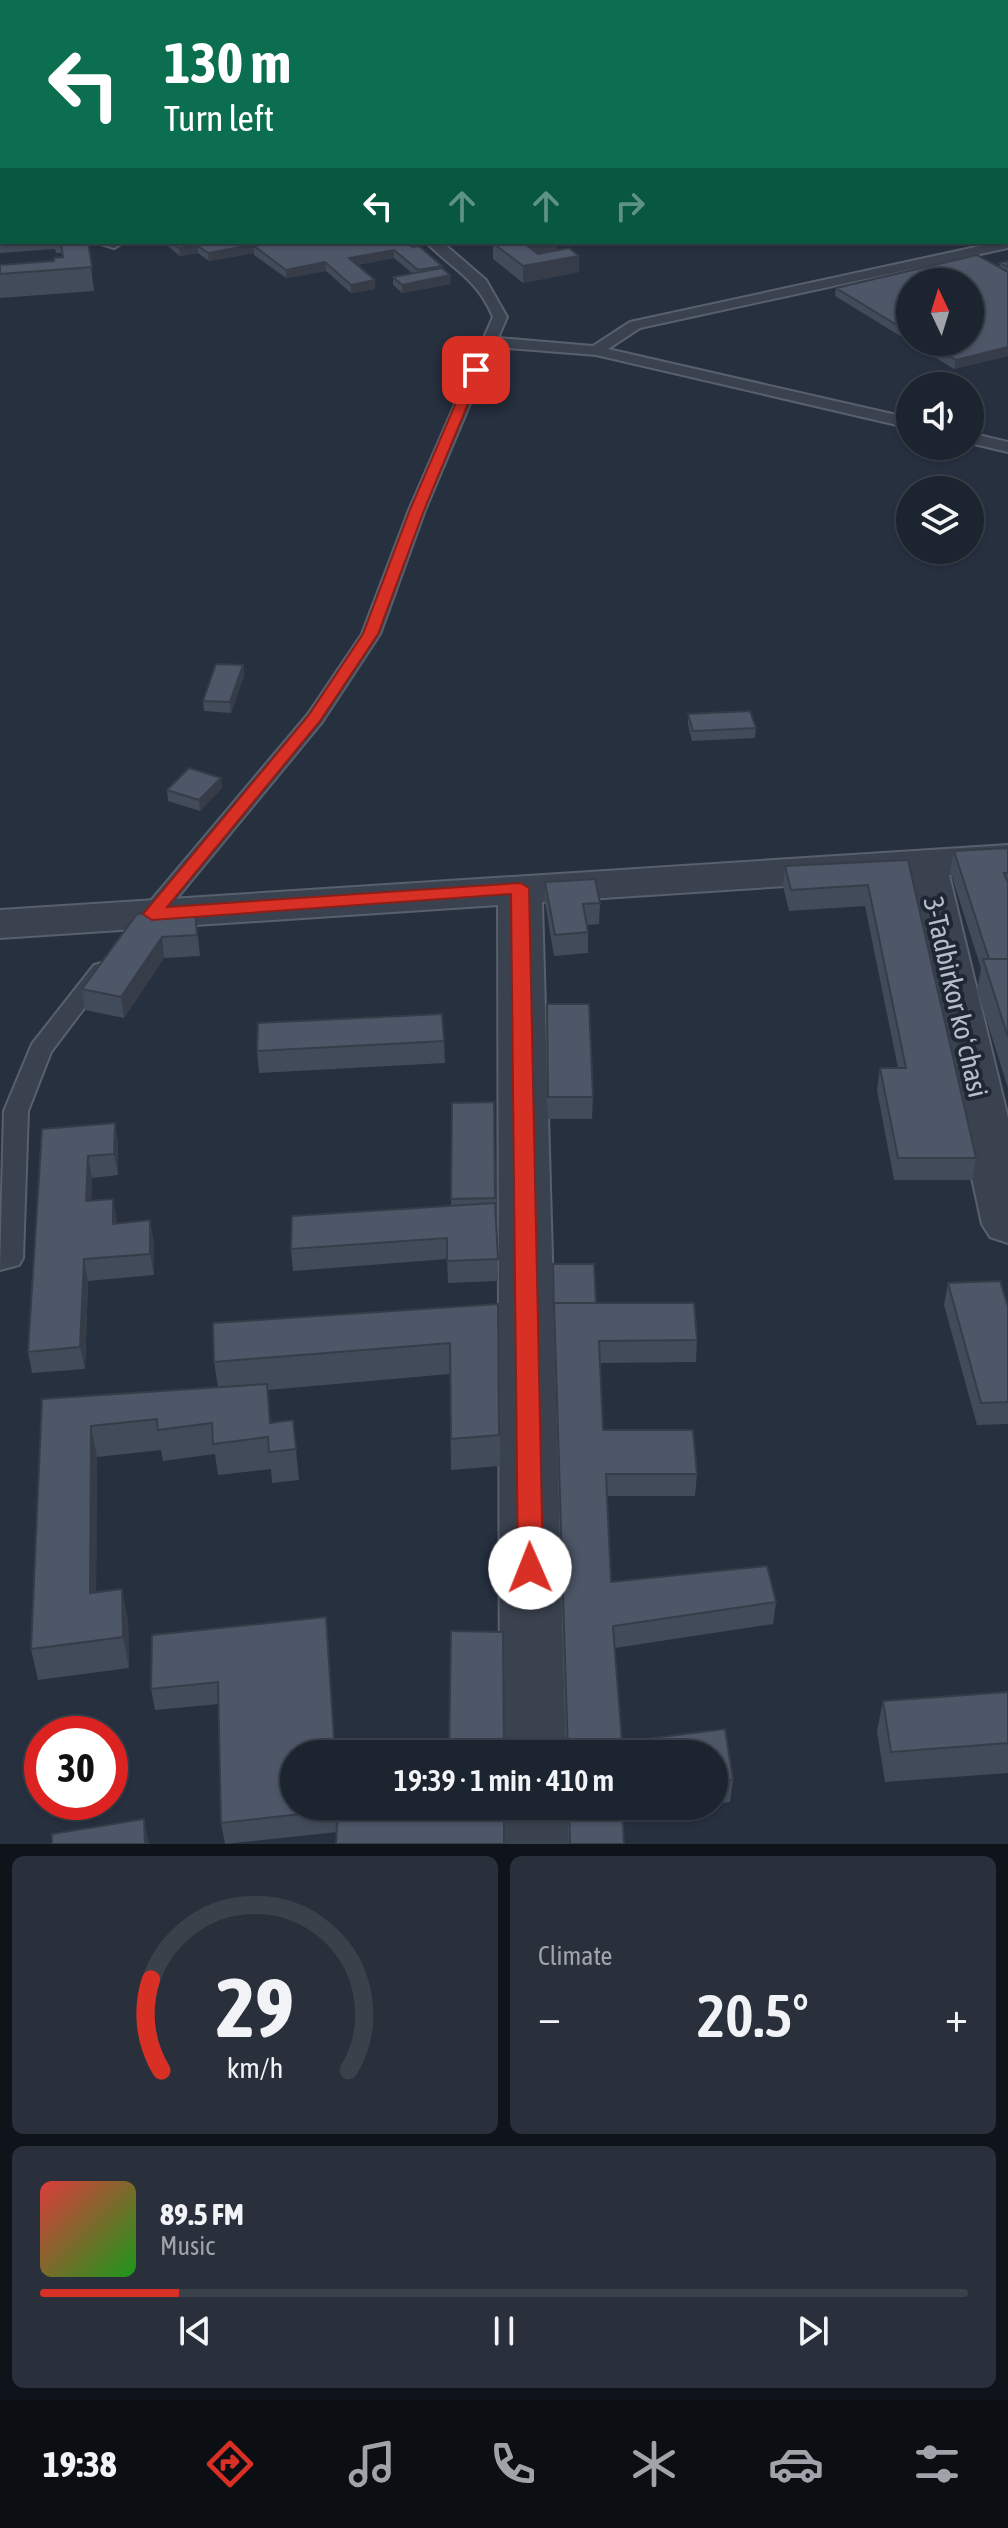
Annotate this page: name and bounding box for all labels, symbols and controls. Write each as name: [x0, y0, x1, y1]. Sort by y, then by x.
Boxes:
text: 130 m: [164, 31, 291, 95]
icon: left: [32, 32, 136, 136]
text: Turn left: [164, 97, 274, 139]
icon: left: [356, 184, 400, 228]
icon: ahead: [440, 184, 484, 228]
icon: ahead: [524, 184, 568, 228]
icon: right: [608, 184, 652, 228]
north arrow: [896, 268, 984, 356]
map controls: [896, 268, 984, 564]
pin: [442, 336, 510, 404]
icon: arrive: [454, 348, 498, 392]
button: sound: [896, 372, 984, 460]
button: layers: [896, 476, 984, 564]
street label: 3-Tadbirkor koʻchasi: [917, 894, 995, 1100]
position arrow: [488, 1526, 572, 1610]
speed limit sign: 30: [24, 1716, 128, 1820]
text: 19:39 · 1 min · 410 m: [394, 1763, 614, 1797]
text: Climate: [538, 1941, 612, 1971]
text: 29: [216, 1959, 294, 2055]
text: 20.5°: [697, 1981, 809, 2050]
text: −: [538, 1991, 561, 2041]
text: +: [945, 1991, 968, 2041]
text: km/h: [227, 2051, 283, 2084]
text: 89.5 FM: [160, 2197, 244, 2231]
text: Music: [160, 2231, 215, 2261]
icon: previous: [173, 2309, 217, 2353]
icon: pause: [482, 2309, 526, 2353]
icon: next: [791, 2309, 835, 2353]
icon: directions: [202, 2436, 258, 2492]
icon: music: [344, 2436, 400, 2492]
icon: phone: [485, 2436, 541, 2492]
icon: climate: [626, 2436, 682, 2492]
icon: car: [768, 2436, 824, 2492]
icon: filters: [909, 2436, 965, 2492]
text: 19:38: [43, 2443, 117, 2485]

